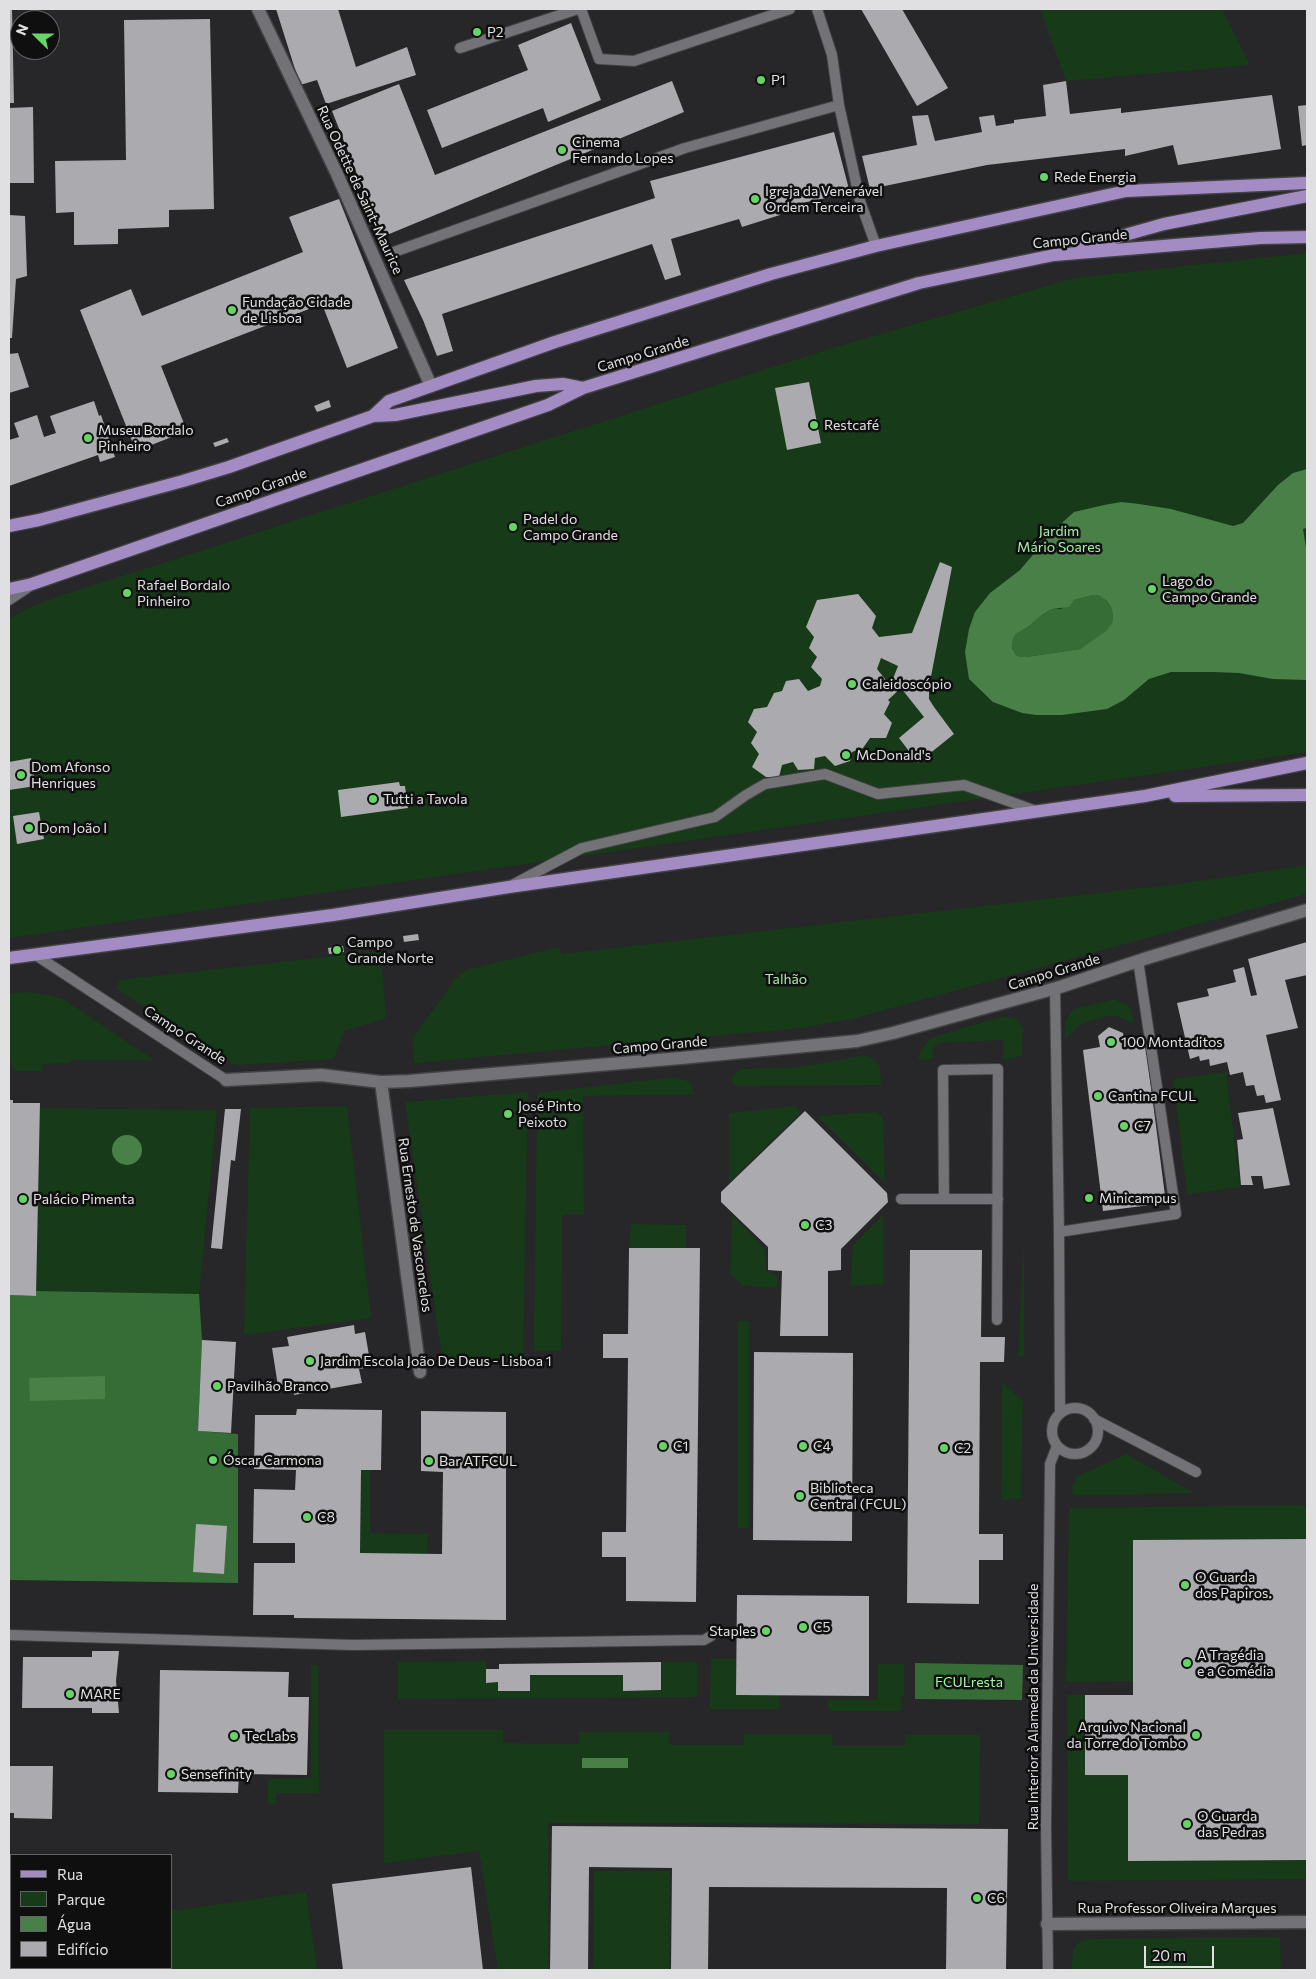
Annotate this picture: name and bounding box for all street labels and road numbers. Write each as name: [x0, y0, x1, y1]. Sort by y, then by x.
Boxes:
street label: Rua Odette de Saint-Maurice: [313, 103, 407, 277]
street label: Campo Grande: [1032, 226, 1128, 252]
street label: Campo Grande: [595, 332, 691, 376]
street label: Campo Grande: [213, 465, 309, 511]
street label: Campo Grande: [1006, 950, 1102, 994]
street label: Campo Grande: [141, 1002, 229, 1068]
street label: Campo Grande: [612, 1032, 708, 1058]
street label: Rua Ernesto de Vasconcelos: [394, 1137, 436, 1313]
street label: Rua Interior à Alameda da Universidade: [1025, 1584, 1041, 1830]
street label: Rua Professor Oliveira Marques: [1077, 1900, 1277, 1916]

